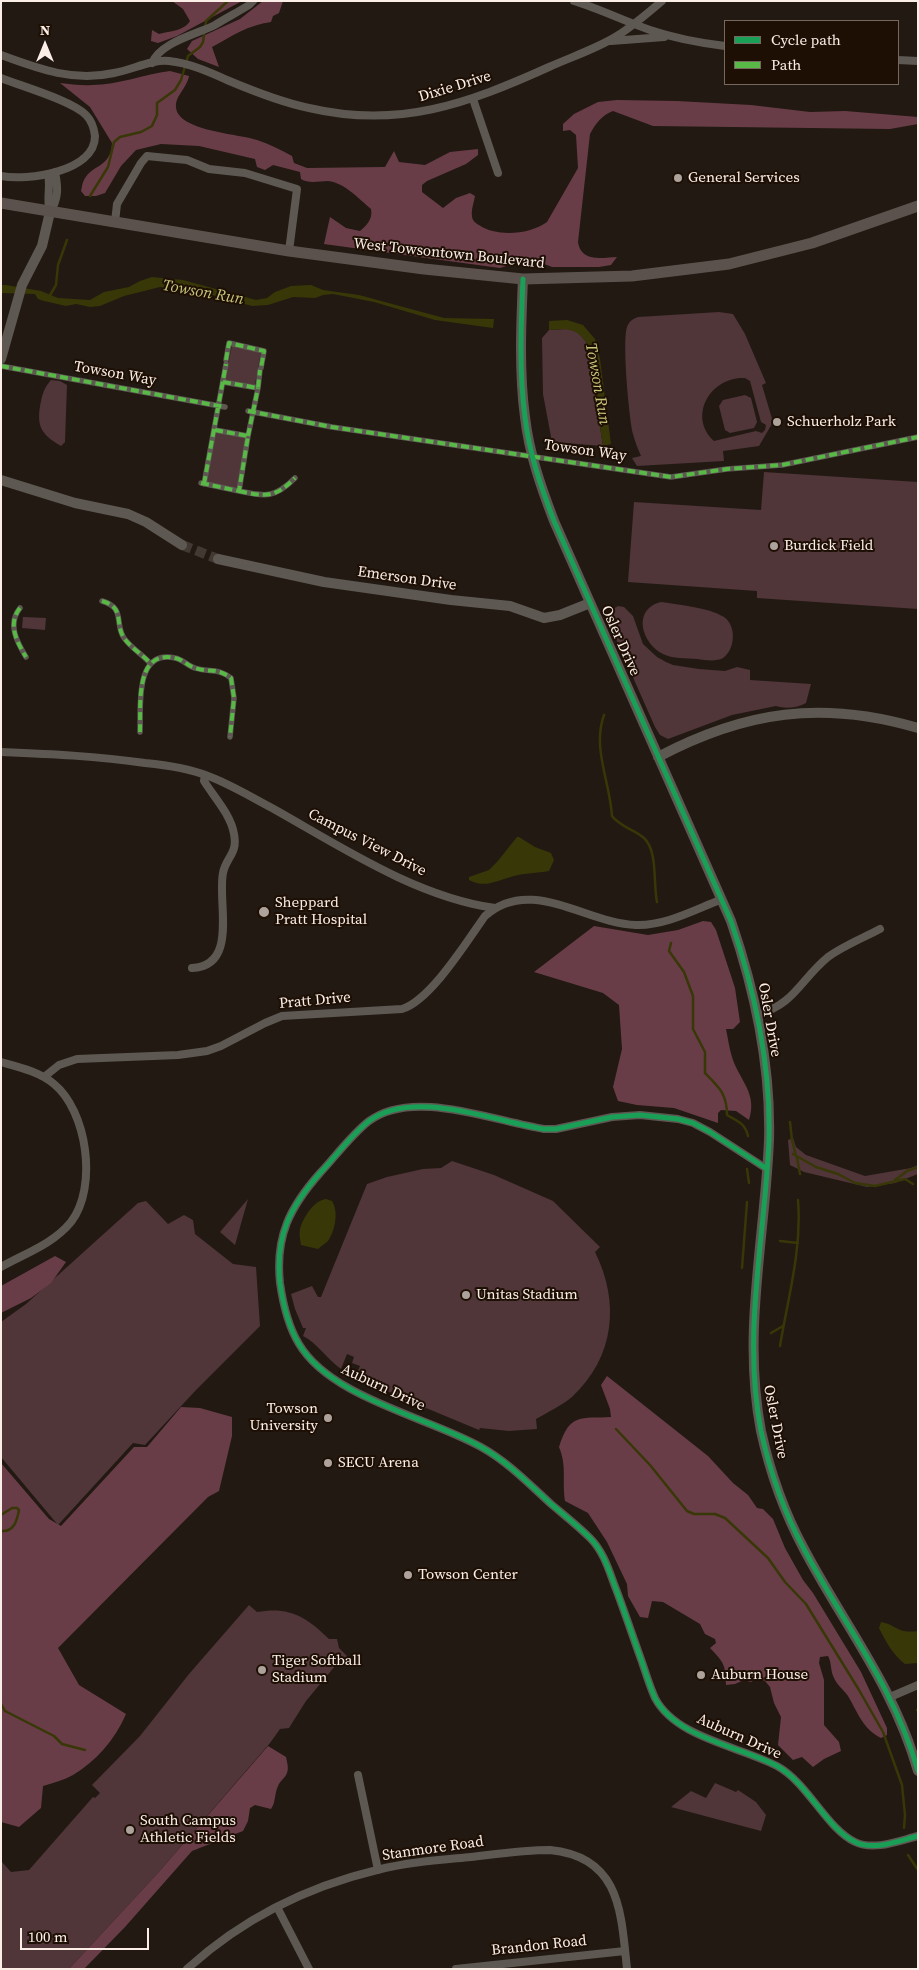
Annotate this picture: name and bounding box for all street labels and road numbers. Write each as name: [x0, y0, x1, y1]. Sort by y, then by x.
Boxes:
street label: Dixie Drive: [417, 67, 493, 107]
street label: West Towsontown Boulevard: [352, 235, 546, 273]
street label: Towson Way: [72, 358, 158, 390]
street label: Towson Way: [542, 436, 628, 466]
street label: Emerson Drive: [356, 563, 458, 595]
street label: Osler Drive: [597, 603, 643, 679]
street label: Campus View Drive: [305, 805, 429, 881]
street label: Osler Drive: [754, 981, 784, 1059]
street label: Pratt Drive: [278, 989, 352, 1013]
street label: Auburn Drive: [338, 1361, 428, 1415]
street label: Osler Drive: [759, 1383, 791, 1461]
street label: Auburn Drive: [694, 1710, 784, 1764]
street label: Stanmore Road: [381, 1833, 485, 1865]
street label: Brandon Road: [491, 1932, 587, 1960]

